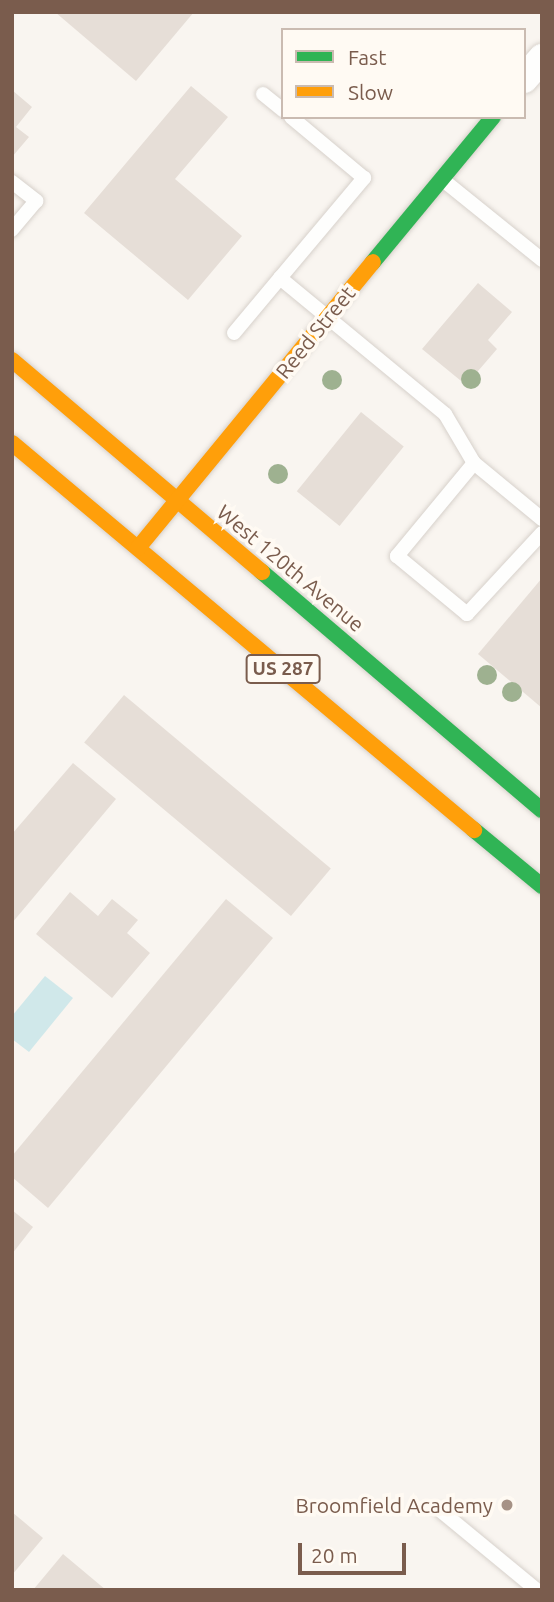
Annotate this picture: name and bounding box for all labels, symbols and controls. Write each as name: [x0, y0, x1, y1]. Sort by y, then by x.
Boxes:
legend: [281, 28, 526, 119]
text: Fast: [348, 45, 386, 69]
text: Slow: [348, 80, 393, 104]
street label: Reed Street: [270, 281, 360, 383]
street label: West 120th Avenue: [212, 499, 370, 637]
road number: US 287: [244, 654, 322, 684]
place label: Broomfield Academy: [295, 1492, 493, 1518]
marker: Broomfield Academy: [499, 1497, 515, 1513]
scale bar: [302, 1528, 410, 1572]
text: 20 m: [311, 1543, 358, 1567]

